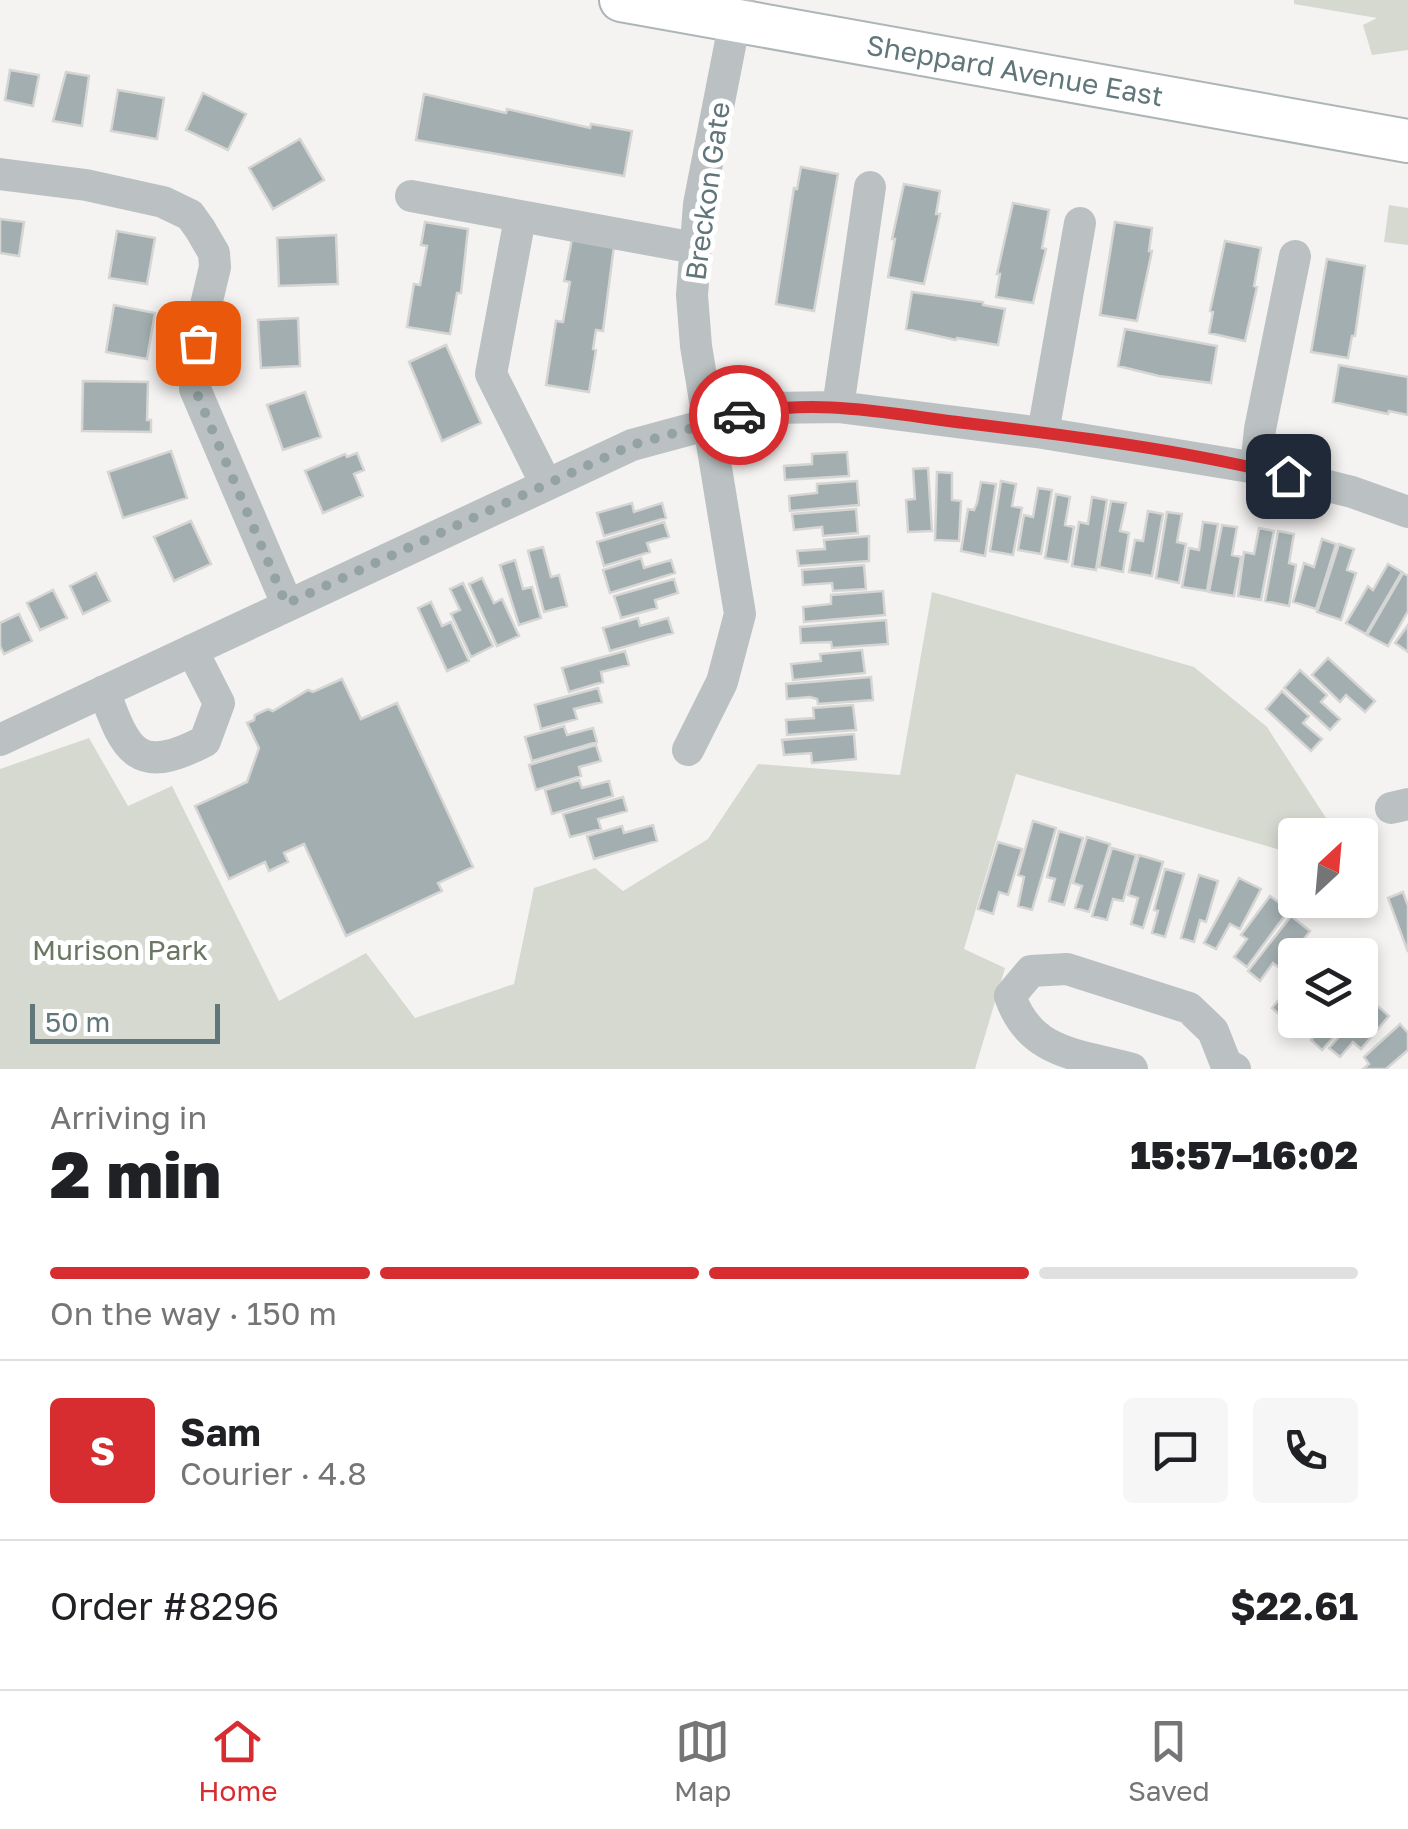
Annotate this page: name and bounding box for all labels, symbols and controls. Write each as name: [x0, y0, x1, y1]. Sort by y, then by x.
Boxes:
street label: Sheppard Avenue East: [864, 28, 1166, 112]
street label: Breckon Gate: [678, 100, 736, 282]
pin: [156, 301, 241, 386]
icon: bag: [171, 316, 226, 371]
courier: [689, 365, 789, 465]
icon: car: [712, 388, 767, 443]
pin: [1246, 434, 1331, 519]
icon: home: [1261, 449, 1316, 504]
north arrow: [1278, 818, 1378, 918]
map controls: [1278, 818, 1378, 1038]
park label: Murison Park: [32, 933, 208, 966]
button: layers: [1278, 938, 1378, 1038]
scale bar: [30, 999, 220, 1044]
text: 50 m: [45, 1005, 110, 1038]
text: Arriving in: [50, 1098, 207, 1136]
text: 15:57–16:02: [1130, 1132, 1358, 1177]
text: 2 min: [50, 1134, 221, 1212]
text: On the way · 150 m: [50, 1294, 337, 1332]
button: chat: [1123, 1398, 1228, 1503]
button: phone: [1253, 1398, 1358, 1503]
text: Sam: [180, 1409, 261, 1454]
text: S: [90, 1428, 115, 1473]
text: Courier · 4.8: [180, 1454, 367, 1492]
text: Order #8296: [50, 1583, 279, 1628]
text: $22.61: [1230, 1583, 1358, 1628]
tab: Home: [198, 1714, 277, 1807]
tab: Map: [674, 1714, 731, 1807]
tab: Saved: [1128, 1714, 1210, 1807]

